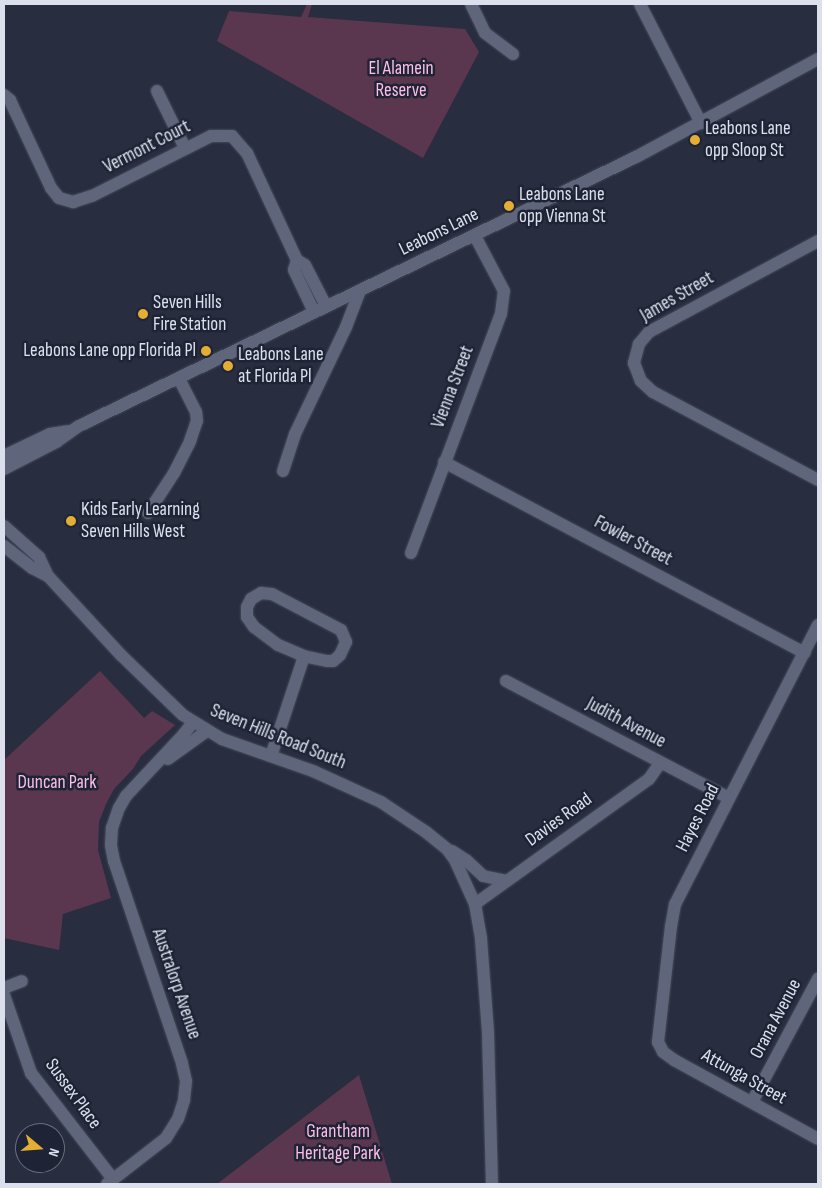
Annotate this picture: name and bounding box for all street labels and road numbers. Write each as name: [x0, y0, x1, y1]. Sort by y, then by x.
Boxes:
street label: Vermont Court: [100, 115, 194, 179]
street label: Leabons Lane: [396, 203, 482, 261]
street label: James Street: [636, 267, 718, 327]
street label: Vienna Street: [427, 343, 479, 431]
street label: Fowler Street: [590, 511, 676, 571]
street label: Judith Avenue: [582, 693, 670, 753]
street label: Seven Hills Road South: [207, 699, 349, 775]
street label: Hayes Road: [671, 780, 725, 856]
street label: Davies Road: [521, 788, 597, 852]
street label: Australorp Avenue: [146, 926, 206, 1042]
street label: Orana Avenue: [746, 975, 806, 1063]
street label: Attunga Street: [698, 1044, 790, 1110]
street label: Sussex Place: [40, 1054, 106, 1134]

